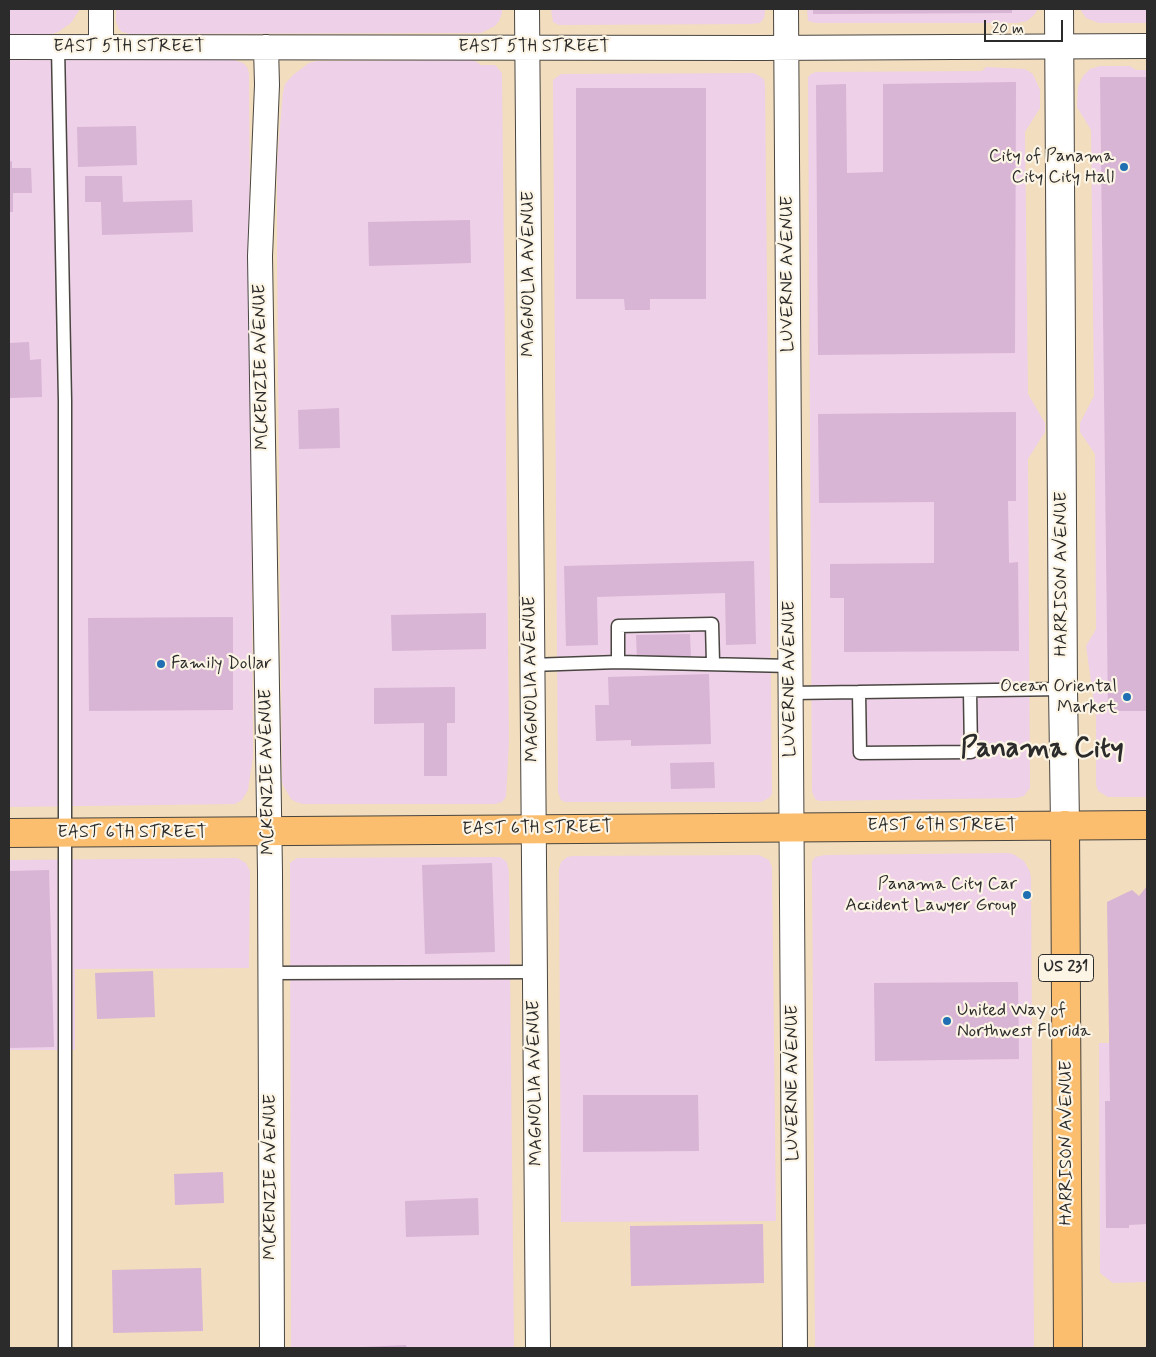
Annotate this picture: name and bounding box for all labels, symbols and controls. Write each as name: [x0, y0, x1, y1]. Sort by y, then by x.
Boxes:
scale bar: [986, 10, 1065, 42]
text: 20 m: [992, 19, 1024, 39]
street label: EAST 5TH STREET: [53, 36, 205, 58]
street label: EAST 5TH STREET: [458, 36, 610, 58]
place label: City of Panama City City Hall: [989, 146, 1114, 188]
marker: City of Panama City City Hall: [1118, 161, 1130, 173]
street label: MAGNOLIA AVENUE: [518, 191, 540, 357]
street label: LUVERNE AVENUE: [777, 196, 799, 352]
street label: MCKENZIE AVENUE: [250, 284, 274, 450]
street label: HARRISON AVENUE: [1051, 492, 1073, 656]
street label: MAGNOLIA AVENUE: [520, 596, 544, 762]
street label: LUVERNE AVENUE: [779, 601, 801, 757]
place label: Family Dollar: [171, 653, 272, 675]
marker: Family Dollar: [155, 658, 167, 670]
place label: Ocean Oriental Market: [1000, 676, 1117, 719]
street label: MCKENZIE AVENUE: [256, 689, 280, 855]
marker: Ocean Oriental Market: [1121, 691, 1133, 703]
district label: Panama City: [960, 733, 1124, 767]
street label: EAST 6TH STREET: [867, 815, 1017, 837]
street label: EAST 6TH STREET: [462, 817, 612, 841]
street label: EAST 6TH STREET: [57, 822, 207, 844]
place label: Panama City Car Accident Lawyer Group: [845, 874, 1017, 916]
marker: Panama City Car Accident Lawyer Group: [1021, 889, 1033, 901]
road number: US 231: [1038, 954, 1094, 981]
street label: MAGNOLIA AVENUE: [524, 1000, 548, 1166]
place label: United Way of Northwest Florida: [957, 1000, 1091, 1042]
street label: LUVERNE AVENUE: [782, 1005, 804, 1161]
marker: United Way of Northwest Florida: [941, 1015, 953, 1027]
street label: HARRISON AVENUE: [1056, 1061, 1078, 1225]
street label: MCKENZIE AVENUE: [260, 1094, 282, 1260]

